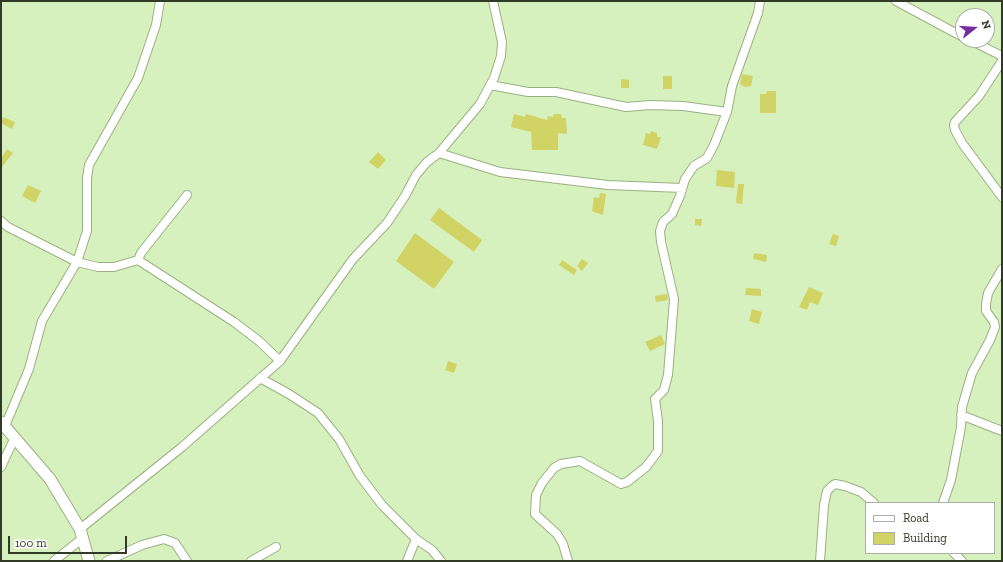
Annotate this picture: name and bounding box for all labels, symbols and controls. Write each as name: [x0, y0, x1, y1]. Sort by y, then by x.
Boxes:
north arrow: [955, 8, 995, 48]
text: N: [979, 19, 993, 31]
legend: [865, 502, 995, 554]
text: Road: [903, 511, 929, 525]
scale bar: [10, 528, 129, 554]
text: Building: [903, 531, 947, 545]
text: 100 m: [15, 536, 47, 550]

